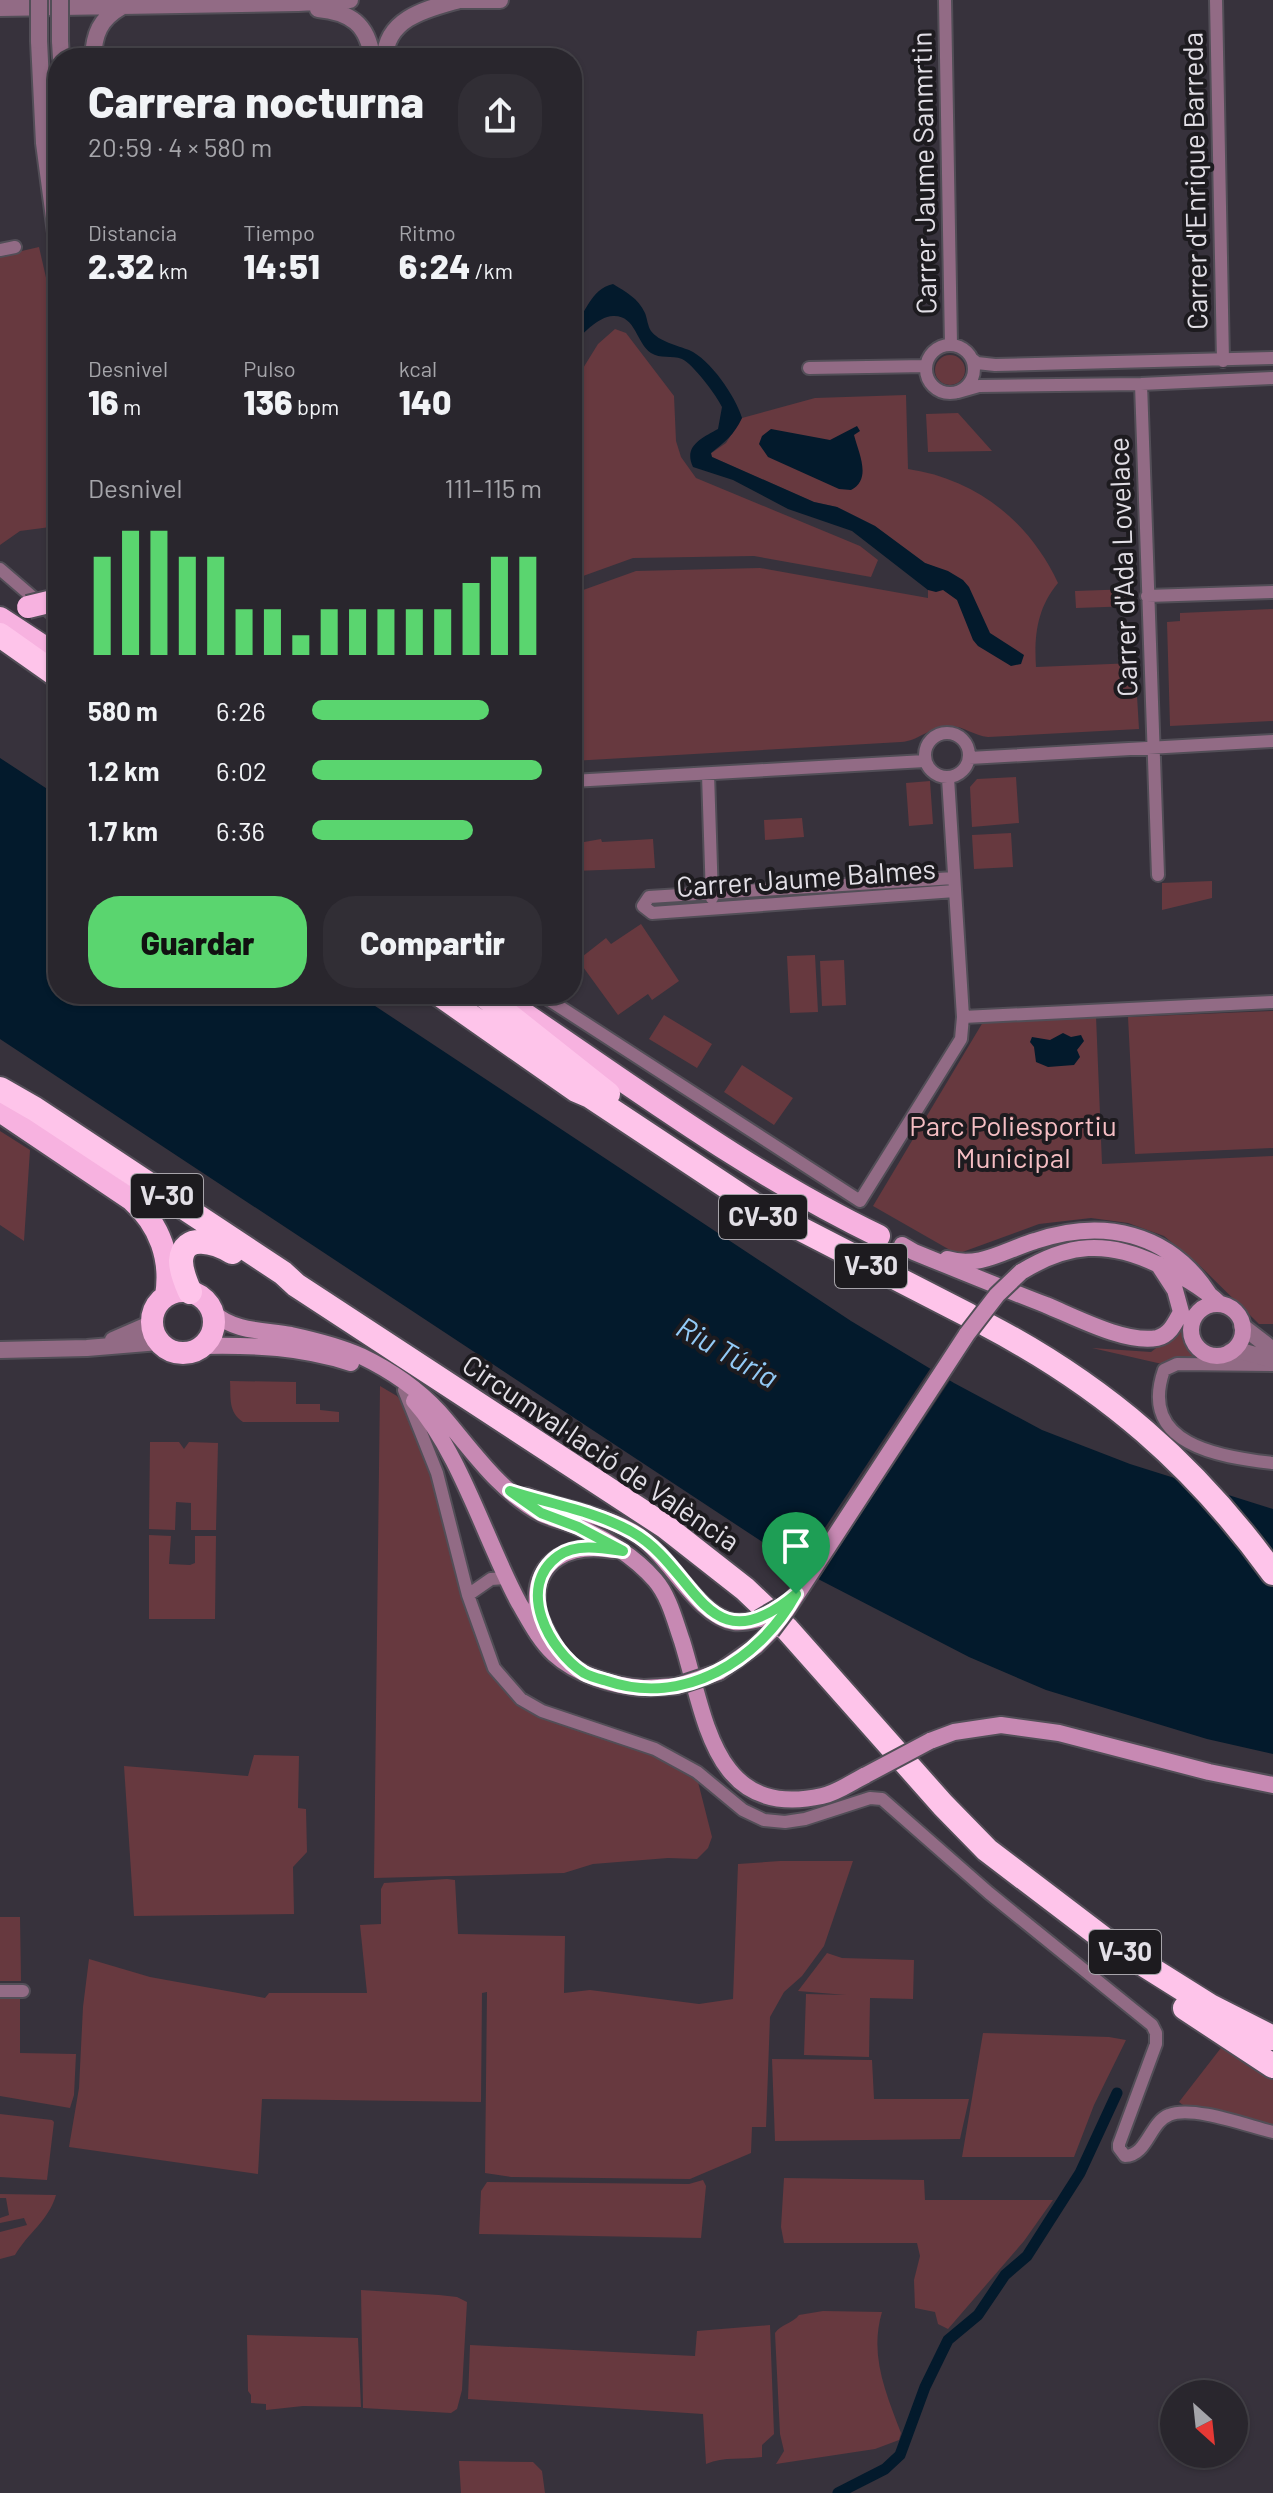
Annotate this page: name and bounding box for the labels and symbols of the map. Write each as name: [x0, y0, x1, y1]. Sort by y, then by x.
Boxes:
street label: Carrer Jaume Sanmrtin: [904, 31, 942, 315]
street label: Carrer d'Enrique Barreda: [1174, 32, 1214, 330]
street label: Carrer d'Ada Lovelace: [1100, 437, 1144, 697]
street label: Carrer Jaume Balmes: [675, 851, 937, 903]
park label: Parc Poliesportiu Municipal: [909, 1108, 1117, 1174]
road number: V-30: [131, 1174, 203, 1218]
road number: CV-30: [719, 1195, 807, 1239]
road number: V-30: [835, 1244, 907, 1288]
water label: Riu Túria: [671, 1308, 785, 1395]
street label: Circumval·lació de València: [457, 1347, 747, 1558]
pin: [762, 1512, 830, 1594]
road number: V-30: [1089, 1930, 1161, 1974]
north arrow: [1160, 2380, 1248, 2468]

